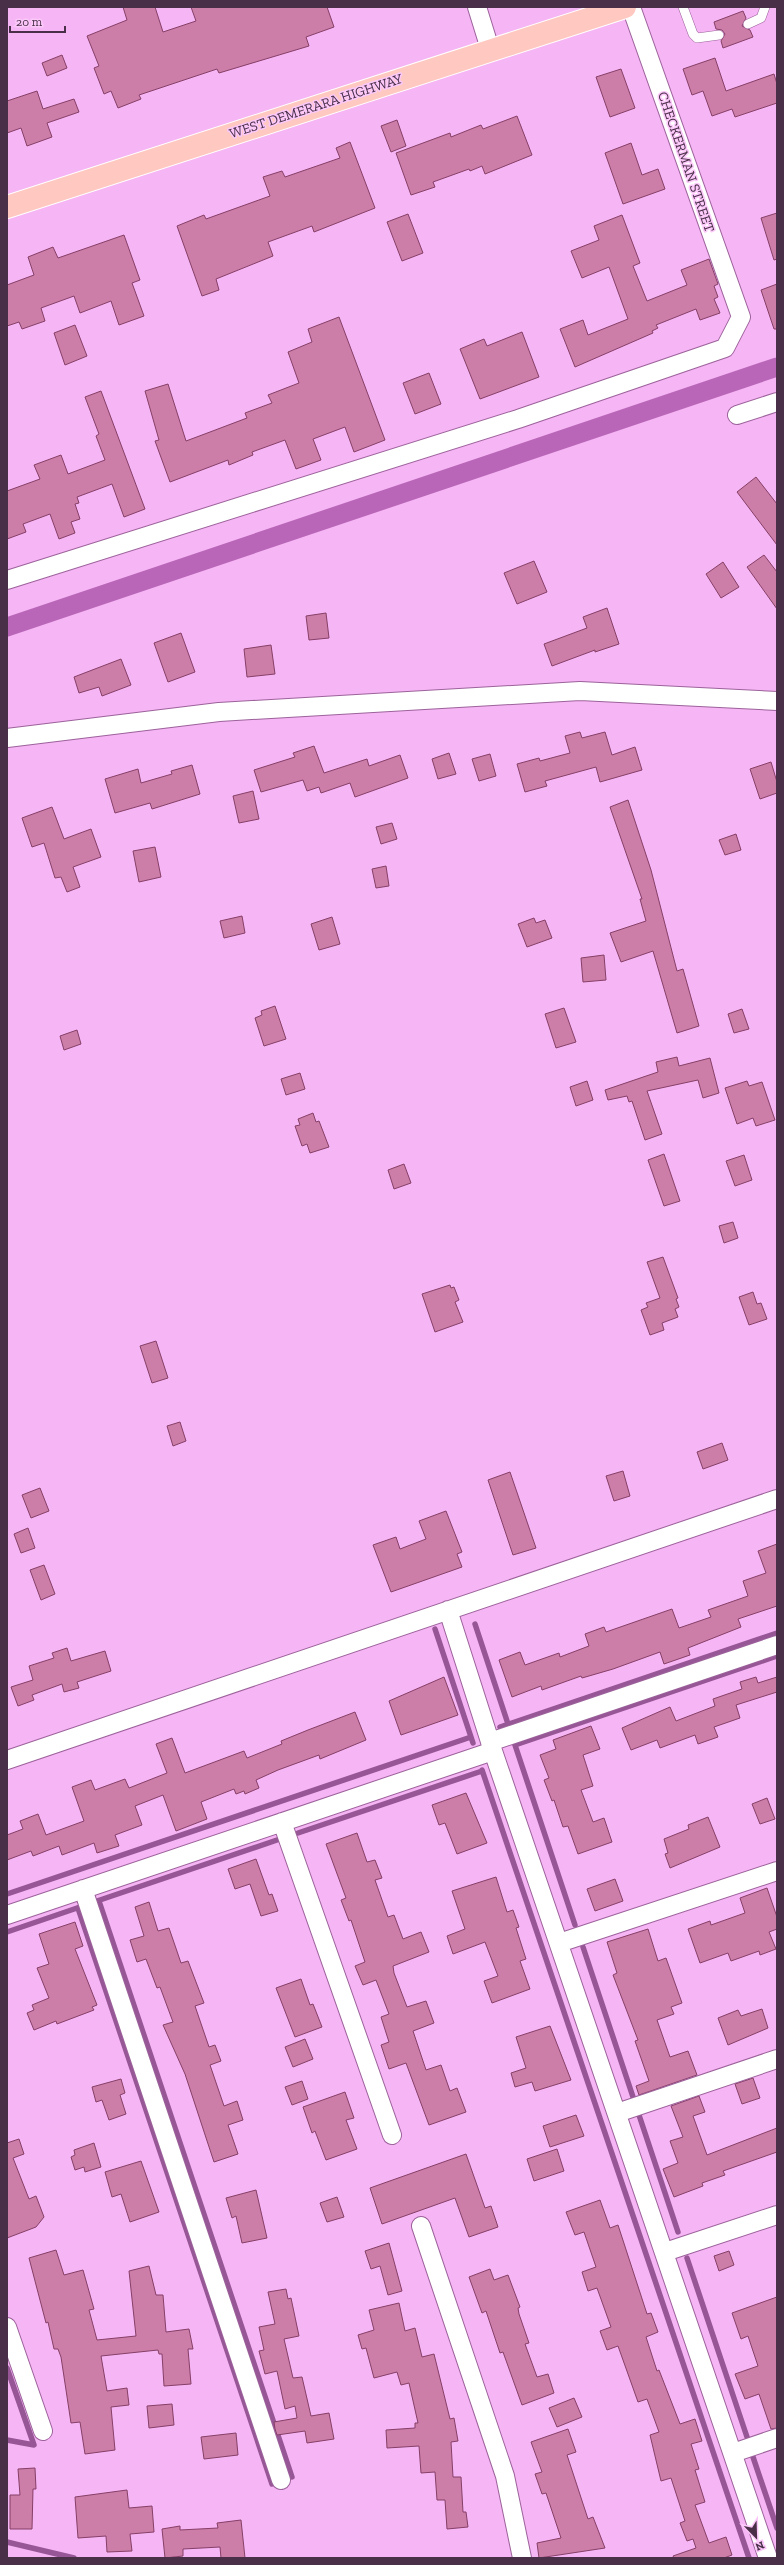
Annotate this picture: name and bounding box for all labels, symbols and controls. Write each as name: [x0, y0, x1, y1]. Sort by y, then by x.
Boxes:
scale bar: [10, 8, 65, 34]
text: 20 m: [16, 15, 43, 29]
street label: WEST DEMERARA HIGHWAY: [227, 70, 405, 142]
street label: CHECKERMAN STREET: [654, 89, 718, 235]
north arrow: [736, 2517, 776, 2557]
text: N: [753, 2538, 766, 2554]

